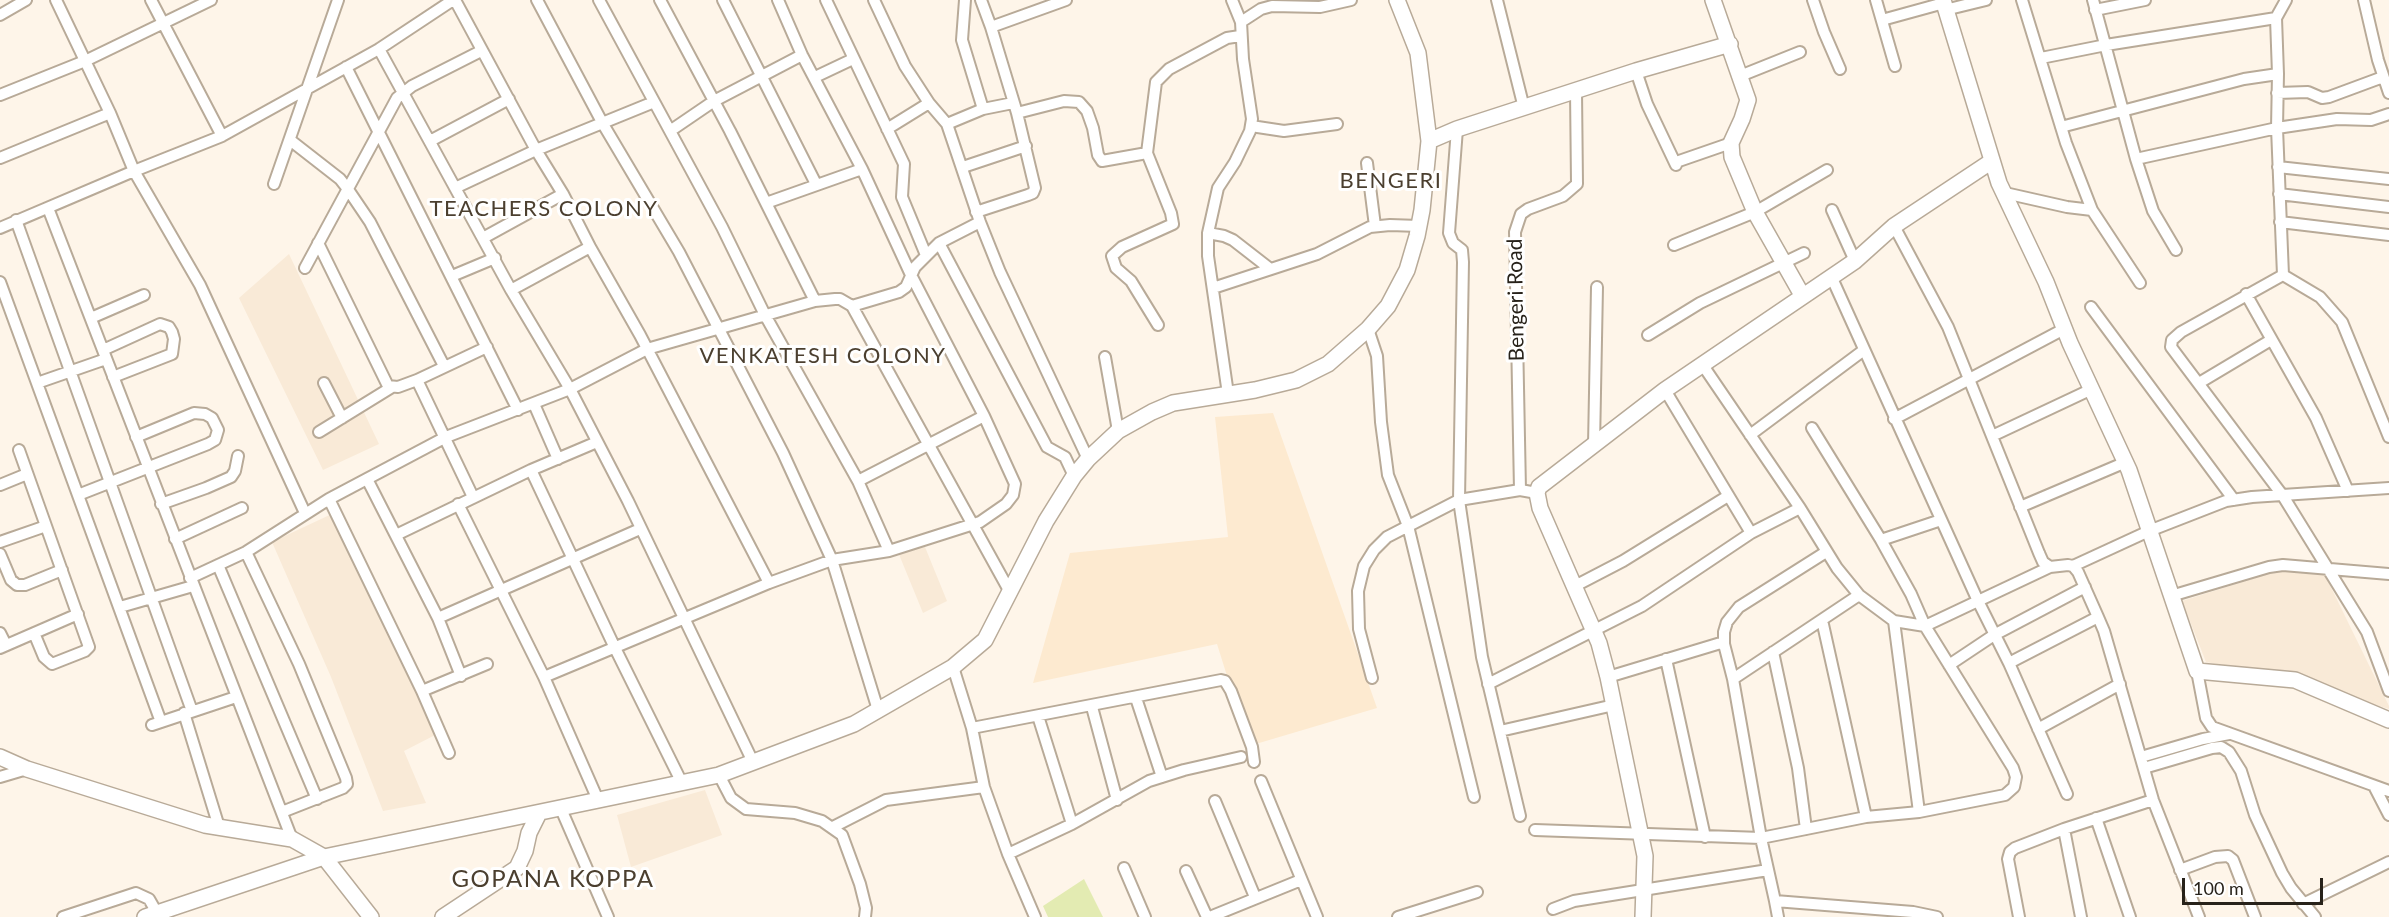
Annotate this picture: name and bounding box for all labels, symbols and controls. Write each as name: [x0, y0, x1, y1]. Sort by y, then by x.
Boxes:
district label: BENGERI: [1340, 168, 1442, 194]
district label: TEACHERS COLONY: [430, 196, 658, 222]
street label: Bengeri Road: [1502, 238, 1530, 362]
district label: VENKATESH COLONY: [699, 343, 947, 369]
district label: GOPANA KOPPA: [452, 865, 654, 893]
scale bar: [2185, 866, 2326, 904]
text: 100 m: [2193, 877, 2244, 899]

